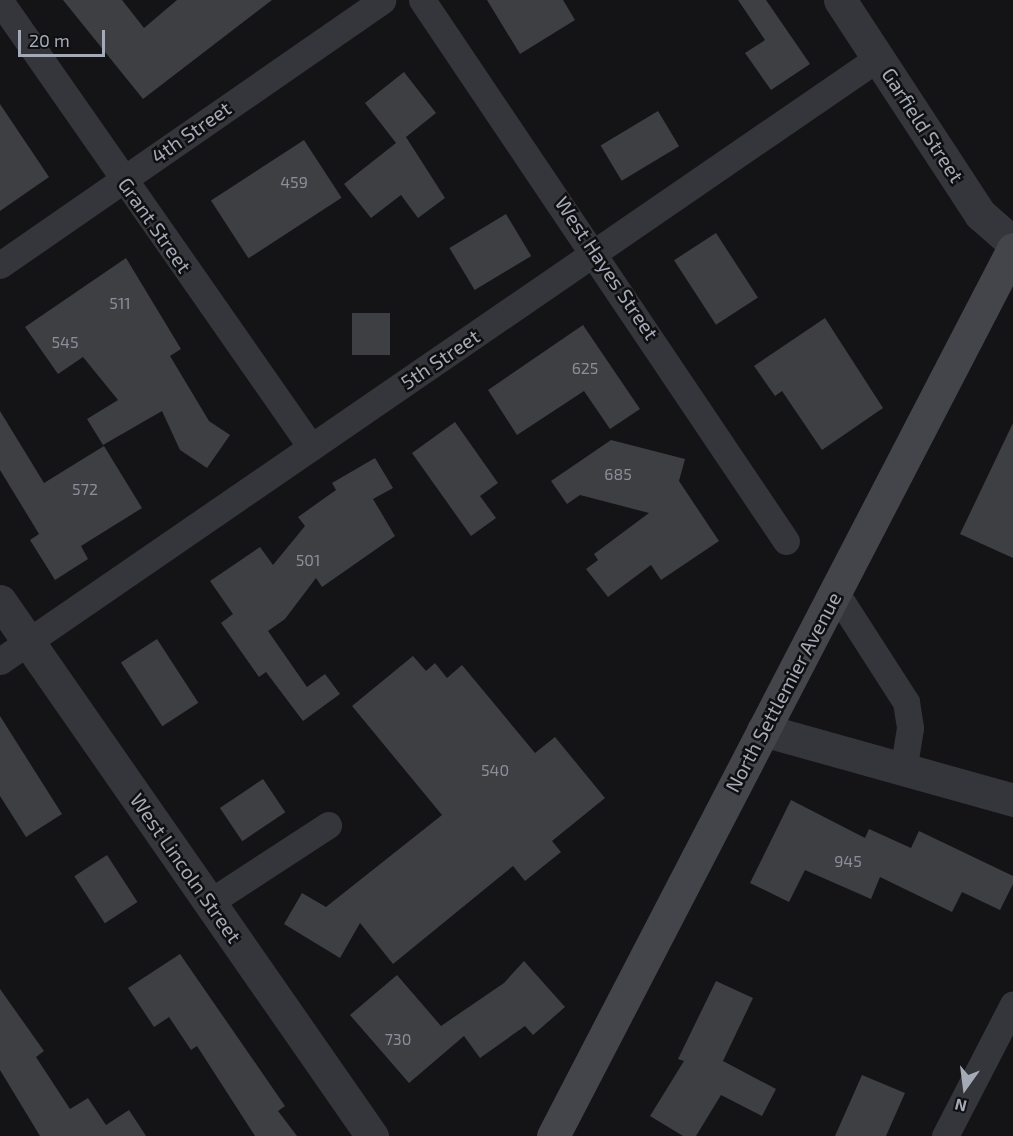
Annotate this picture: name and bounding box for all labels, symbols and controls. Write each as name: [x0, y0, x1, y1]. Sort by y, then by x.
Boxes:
scale bar: [21, 18, 108, 56]
text: 20 m: [29, 29, 70, 51]
street label: Garfield Street: [877, 63, 969, 187]
street label: 4th Street: [147, 96, 235, 168]
house number: 459: [280, 172, 308, 192]
street label: Grant Street: [113, 173, 197, 277]
street label: West Hayes Street: [550, 192, 664, 344]
house number: 511: [109, 293, 131, 313]
street label: 5th Street: [396, 324, 484, 394]
house number: 545: [52, 332, 78, 352]
house number: 625: [572, 358, 598, 378]
house number: 685: [604, 464, 632, 484]
house number: 572: [72, 479, 98, 499]
house number: 501: [296, 550, 320, 570]
street label: North Settlemier Avenue: [720, 588, 846, 796]
house number: 540: [481, 760, 509, 780]
street label: West Lincoln Street: [125, 789, 247, 947]
house number: 945: [834, 851, 862, 871]
house number: 730: [385, 1029, 411, 1049]
north arrow: [935, 1058, 995, 1118]
text: N: [953, 1095, 968, 1117]

